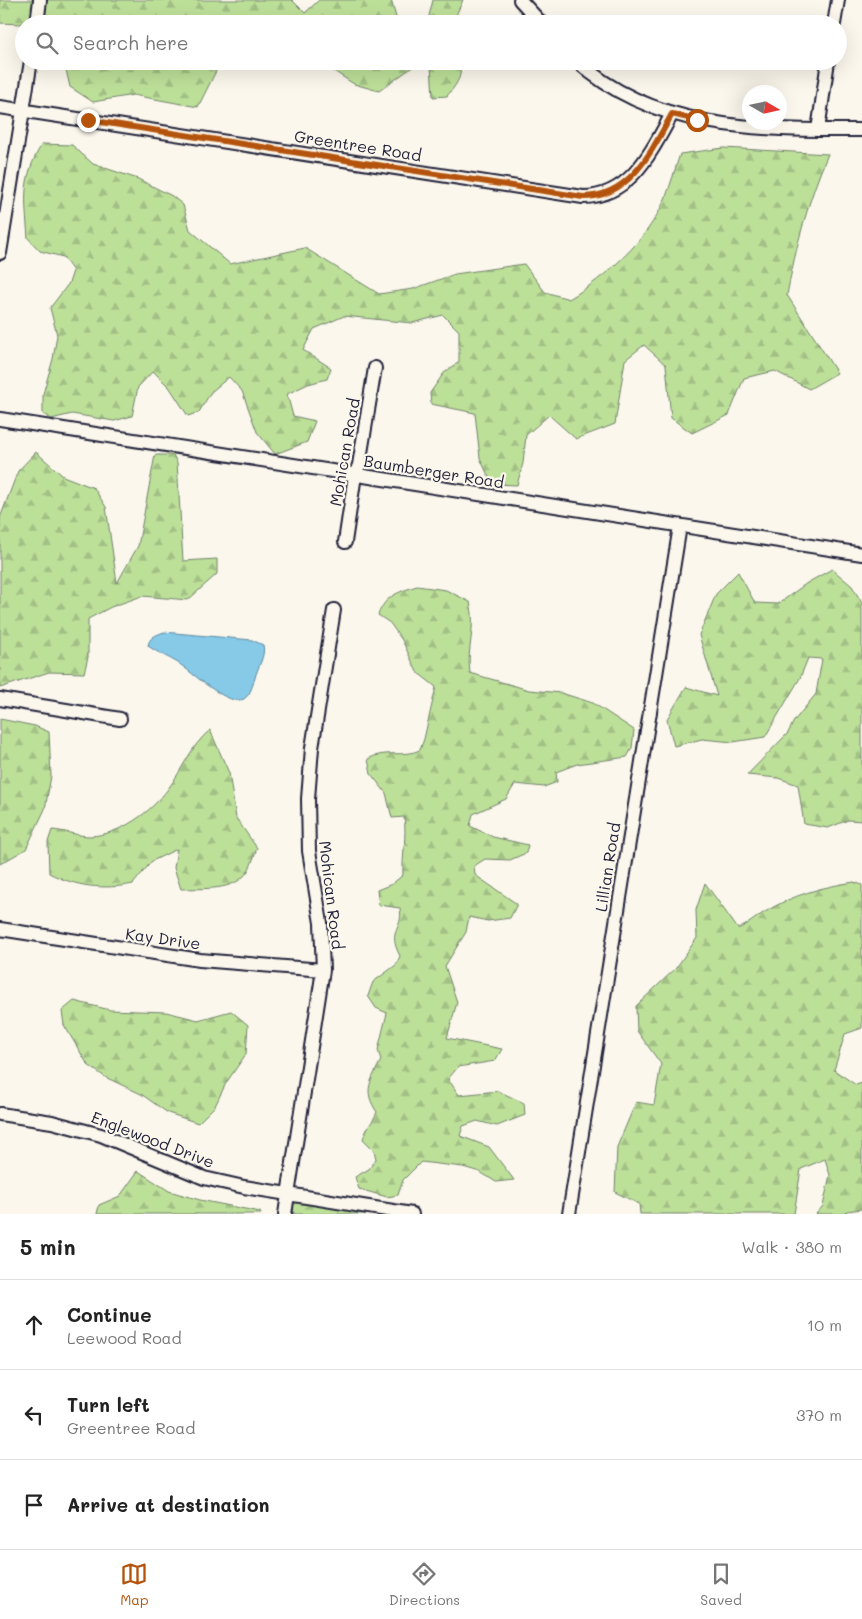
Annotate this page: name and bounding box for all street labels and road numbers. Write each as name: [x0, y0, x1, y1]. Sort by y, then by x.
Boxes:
street label: Greentree Road: [293, 125, 423, 165]
street label: Mohican Road: [324, 396, 364, 508]
street label: Baumberger Road: [362, 450, 506, 492]
street label: Lillian Road: [590, 821, 624, 913]
street label: Mohican Road: [315, 839, 349, 951]
street label: Kay Drive: [124, 922, 202, 954]
street label: Englewood Drive: [88, 1106, 218, 1172]

